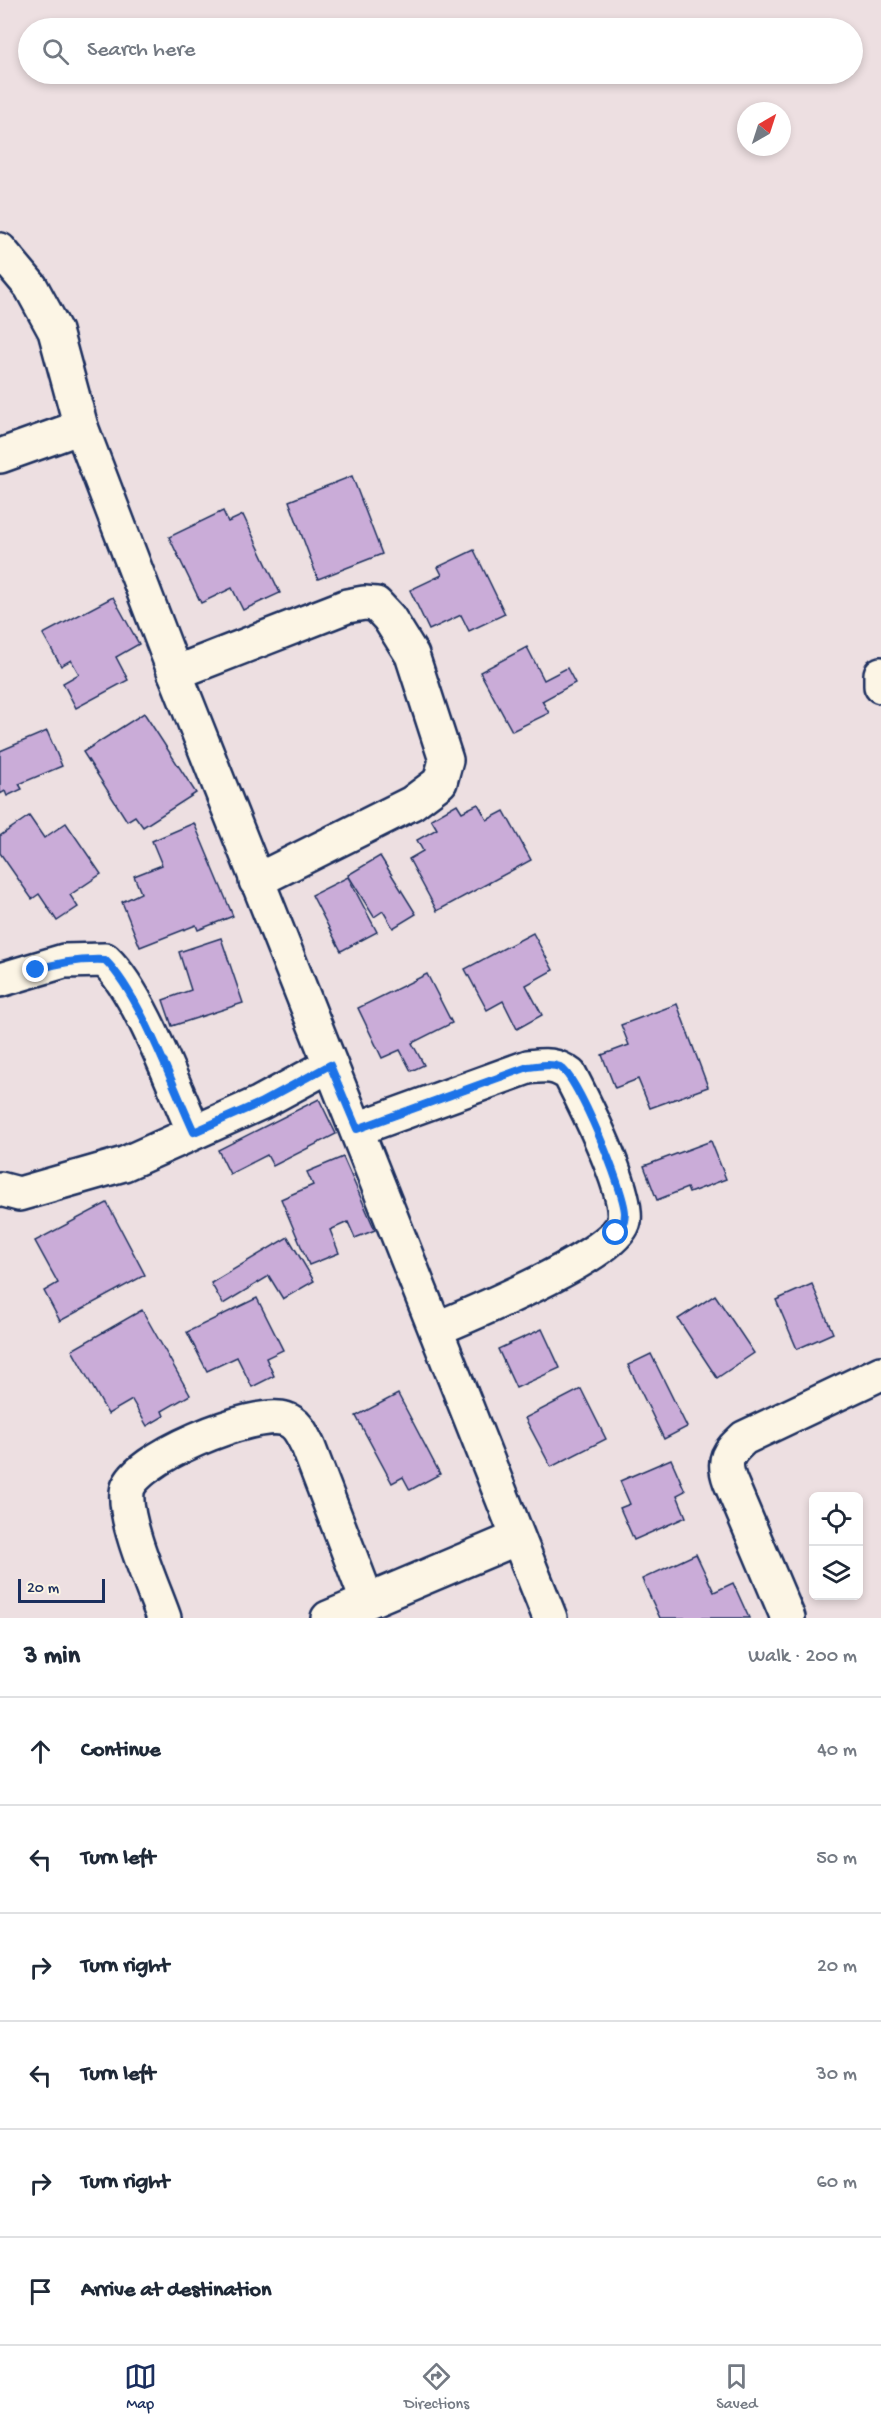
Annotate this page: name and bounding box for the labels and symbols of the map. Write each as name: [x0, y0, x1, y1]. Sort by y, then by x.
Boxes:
north arrow: [737, 102, 791, 156]
route end: [22, 956, 48, 982]
route start: [602, 1219, 628, 1245]
scale bar: [18, 1576, 105, 1604]

